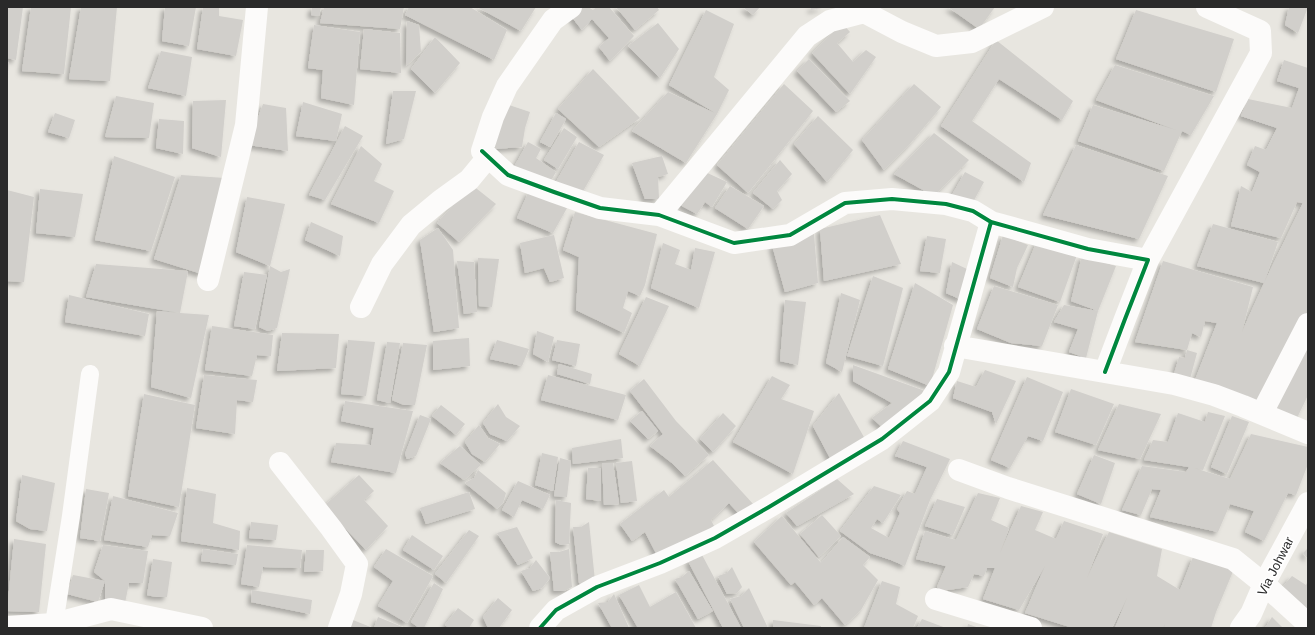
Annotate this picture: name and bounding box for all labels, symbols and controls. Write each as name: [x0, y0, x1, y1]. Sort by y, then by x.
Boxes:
street label: Via Johwar: [1254, 534, 1297, 598]

